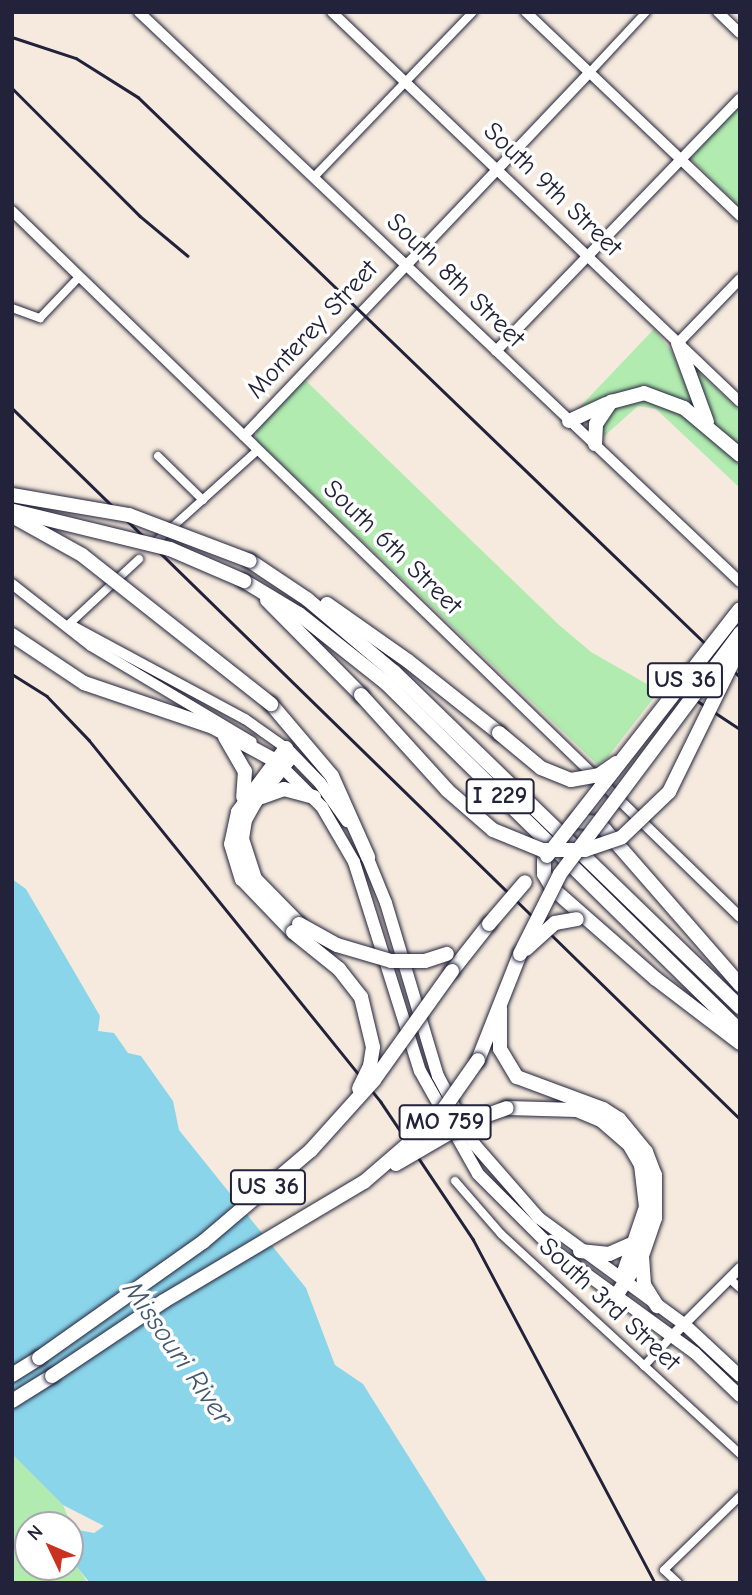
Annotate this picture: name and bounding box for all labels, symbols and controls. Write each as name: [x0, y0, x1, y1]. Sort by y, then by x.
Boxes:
street label: South 9th Street: [476, 116, 628, 264]
street label: South 8th Street: [379, 207, 531, 355]
street label: Monterey Street: [241, 254, 385, 406]
street label: South 6th Street: [316, 474, 468, 622]
road number: US 36: [646, 660, 724, 700]
road number: I 229: [465, 776, 535, 816]
road number: MO 759: [398, 1102, 492, 1142]
road number: US 36: [230, 1167, 306, 1208]
street label: South 3rd Street: [532, 1232, 686, 1378]
water label: Missouri River: [116, 1274, 240, 1432]
north arrow: [14, 1511, 84, 1581]
text: N: [23, 1521, 48, 1545]

